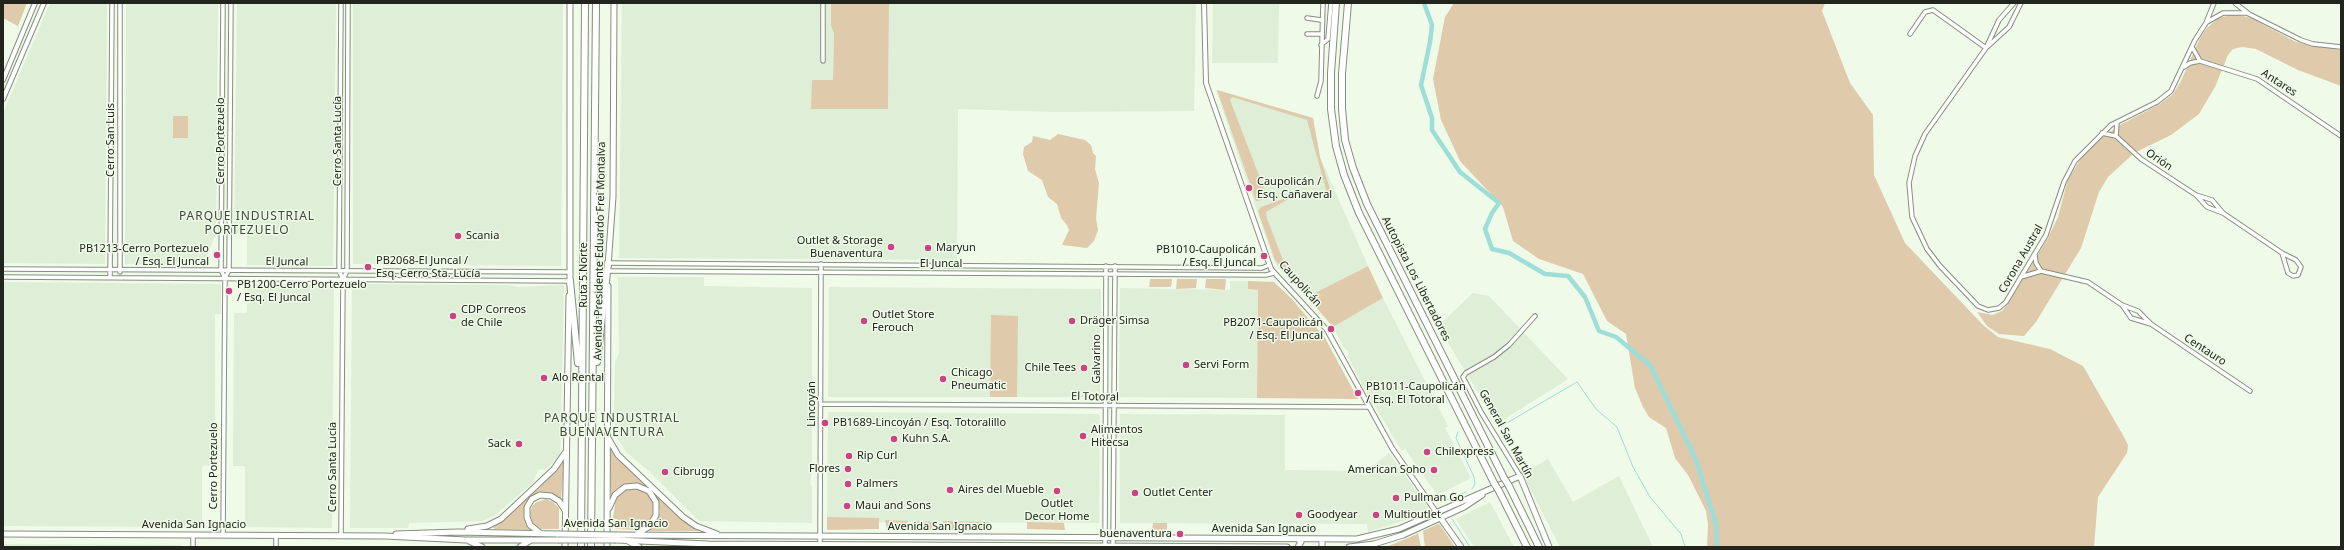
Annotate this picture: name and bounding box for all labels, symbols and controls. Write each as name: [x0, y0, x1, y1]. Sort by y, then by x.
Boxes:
street label: Antares: [2259, 67, 2299, 99]
street label: Cerro Santa Lucía: [331, 96, 345, 186]
street label: Cerro Portezuelo: [214, 97, 228, 185]
street label: Cerro San Luis: [104, 103, 118, 177]
street label: Avenida Presidente Eduardo Frei Montalva: [591, 141, 609, 361]
street label: Orión: [2143, 146, 2175, 174]
place label: Caupolicán / Esq. Cañaveral: [1257, 175, 1332, 201]
marker: Caupolicán / Esq. Cañaveral: [1244, 183, 1254, 193]
district label: PARQUE INDUSTRIAL PORTEZUELO: [179, 210, 315, 238]
street label: Autopista Los Libertadores: [1379, 214, 1453, 344]
street label: Corona Austral: [1996, 222, 2046, 296]
place label: Scania: [466, 229, 499, 243]
marker: Scania: [453, 231, 463, 241]
place label: Outlet & Storage Buenaventura: [797, 234, 883, 260]
place label: Maryun: [936, 241, 976, 255]
place label: PB1213-Cerro Portezuelo / Esq. El Juncal: [79, 242, 209, 268]
street label: Ruta 5 Norte: [577, 242, 591, 308]
marker: Outlet & Storage Buenaventura: [886, 242, 896, 252]
marker: Maryun: [923, 243, 933, 253]
place label: PB1010-Caupolicán / Esq. El Juncal: [1156, 243, 1256, 269]
marker: PB1213-Cerro Portezuelo / Esq. El Juncal: [212, 250, 222, 260]
marker: PB1010-Caupolicán / Esq. El Juncal: [1259, 251, 1269, 261]
place label: PB2068-El Juncal / Esq. Cerro Sta. Lucía: [376, 254, 480, 280]
street label: El Juncal: [266, 255, 308, 269]
street label: El Juncal: [920, 257, 962, 271]
street label: Caupolicán: [1276, 258, 1324, 310]
marker: PB2068-El Juncal / Esq. Cerro Sta. Lucía: [363, 262, 373, 272]
place label: PB1200-Cerro Portezuelo / Esq. El Juncal: [237, 278, 367, 304]
marker: PB1200-Cerro Portezuelo / Esq. El Juncal: [224, 286, 234, 296]
place label: CDP Correos de Chile: [461, 303, 526, 329]
place label: Outlet Store Ferouch: [872, 308, 934, 334]
marker: CDP Correos de Chile: [448, 311, 458, 321]
place label: Dräger Simsa: [1080, 314, 1149, 328]
marker: Outlet Store Ferouch: [859, 316, 869, 326]
marker: Dräger Simsa: [1067, 316, 1077, 326]
place label: PB2071-Caupolicán / Esq. El Juncal: [1223, 316, 1323, 342]
marker: PB2071-Caupolicán / Esq. El Juncal: [1326, 324, 1336, 334]
street label: Centauro: [2181, 331, 2229, 369]
street label: Galvarino: [1090, 334, 1104, 384]
place label: Servi Form: [1194, 358, 1249, 372]
marker: Servi Form: [1181, 360, 1191, 370]
place label: Chile Tees: [1024, 361, 1076, 375]
marker: Chile Tees: [1079, 363, 1089, 373]
place label: Chicago Pneumatic: [951, 366, 1006, 392]
place label: Alo Rental: [552, 371, 604, 385]
marker: Alo Rental: [539, 373, 549, 383]
marker: Chicago Pneumatic: [938, 374, 948, 384]
place label: PB1011-Caupolicán / Esq. El Totoral: [1366, 380, 1466, 406]
street label: Lincoyán: [805, 381, 819, 427]
street label: General San Martín: [1476, 387, 1536, 481]
marker: PB1011-Caupolicán / Esq. El Totoral: [1353, 388, 1363, 398]
street label: El Totoral: [1071, 390, 1119, 404]
district label: PARQUE INDUSTRIAL BUENAVENTURA: [544, 412, 680, 440]
place label: PB1689-Lincoyán / Esq. Totoralillo: [833, 416, 1006, 430]
marker: PB1689-Lincoyán / Esq. Totoralillo: [820, 418, 830, 428]
street label: Cerro Portezuelo: [207, 422, 221, 510]
street label: Cerro Santa Lucía: [326, 422, 340, 512]
place label: Alimentos Hitecsa: [1091, 423, 1143, 449]
marker: Alimentos Hitecsa: [1078, 431, 1088, 441]
place label: Kuhn S.A.: [902, 432, 951, 446]
marker: Kuhn S.A.: [889, 434, 899, 444]
place label: Sack: [488, 437, 511, 451]
marker: Sack: [514, 439, 524, 449]
place label: Chilexpress: [1435, 445, 1494, 459]
marker: Chilexpress: [1422, 447, 1432, 457]
place label: Rip Curl: [857, 449, 897, 463]
marker: Rip Curl: [844, 451, 854, 461]
place label: Flores: [809, 462, 840, 476]
place label: American Soho: [1348, 463, 1426, 477]
marker: Flores: [843, 464, 853, 474]
place label: Cibrugg: [673, 465, 714, 479]
marker: American Soho: [1429, 465, 1439, 475]
marker: Cibrugg: [660, 467, 670, 477]
place label: Palmers: [856, 477, 898, 491]
marker: Palmers: [843, 479, 853, 489]
place label: Aires del Mueble: [958, 483, 1044, 497]
marker: Aires del Mueble: [945, 485, 955, 495]
marker: Outlet Decor Home: [1052, 486, 1062, 496]
place label: Outlet Center: [1143, 486, 1213, 500]
marker: Outlet Center: [1130, 488, 1140, 498]
place label: Pullman Go: [1404, 491, 1464, 505]
marker: Pullman Go: [1391, 493, 1401, 503]
place label: Outlet Decor Home: [1025, 497, 1089, 523]
place label: Maui and Sons: [855, 499, 931, 513]
marker: Maui and Sons: [842, 501, 852, 511]
place label: Goodyear: [1307, 508, 1358, 522]
place label: Multioutlet: [1384, 508, 1441, 522]
marker: Goodyear: [1294, 510, 1304, 520]
marker: Multioutlet: [1371, 510, 1381, 520]
street label: Avenida San Ignacio: [564, 517, 668, 531]
street label: Avenida San Ignacio: [142, 518, 246, 532]
street label: Avenida San Ignacio: [888, 520, 992, 534]
street label: Avenida San Ignacio: [1212, 522, 1316, 536]
place label: buenaventura: [1099, 527, 1172, 541]
marker: buenaventura: [1175, 529, 1185, 539]

